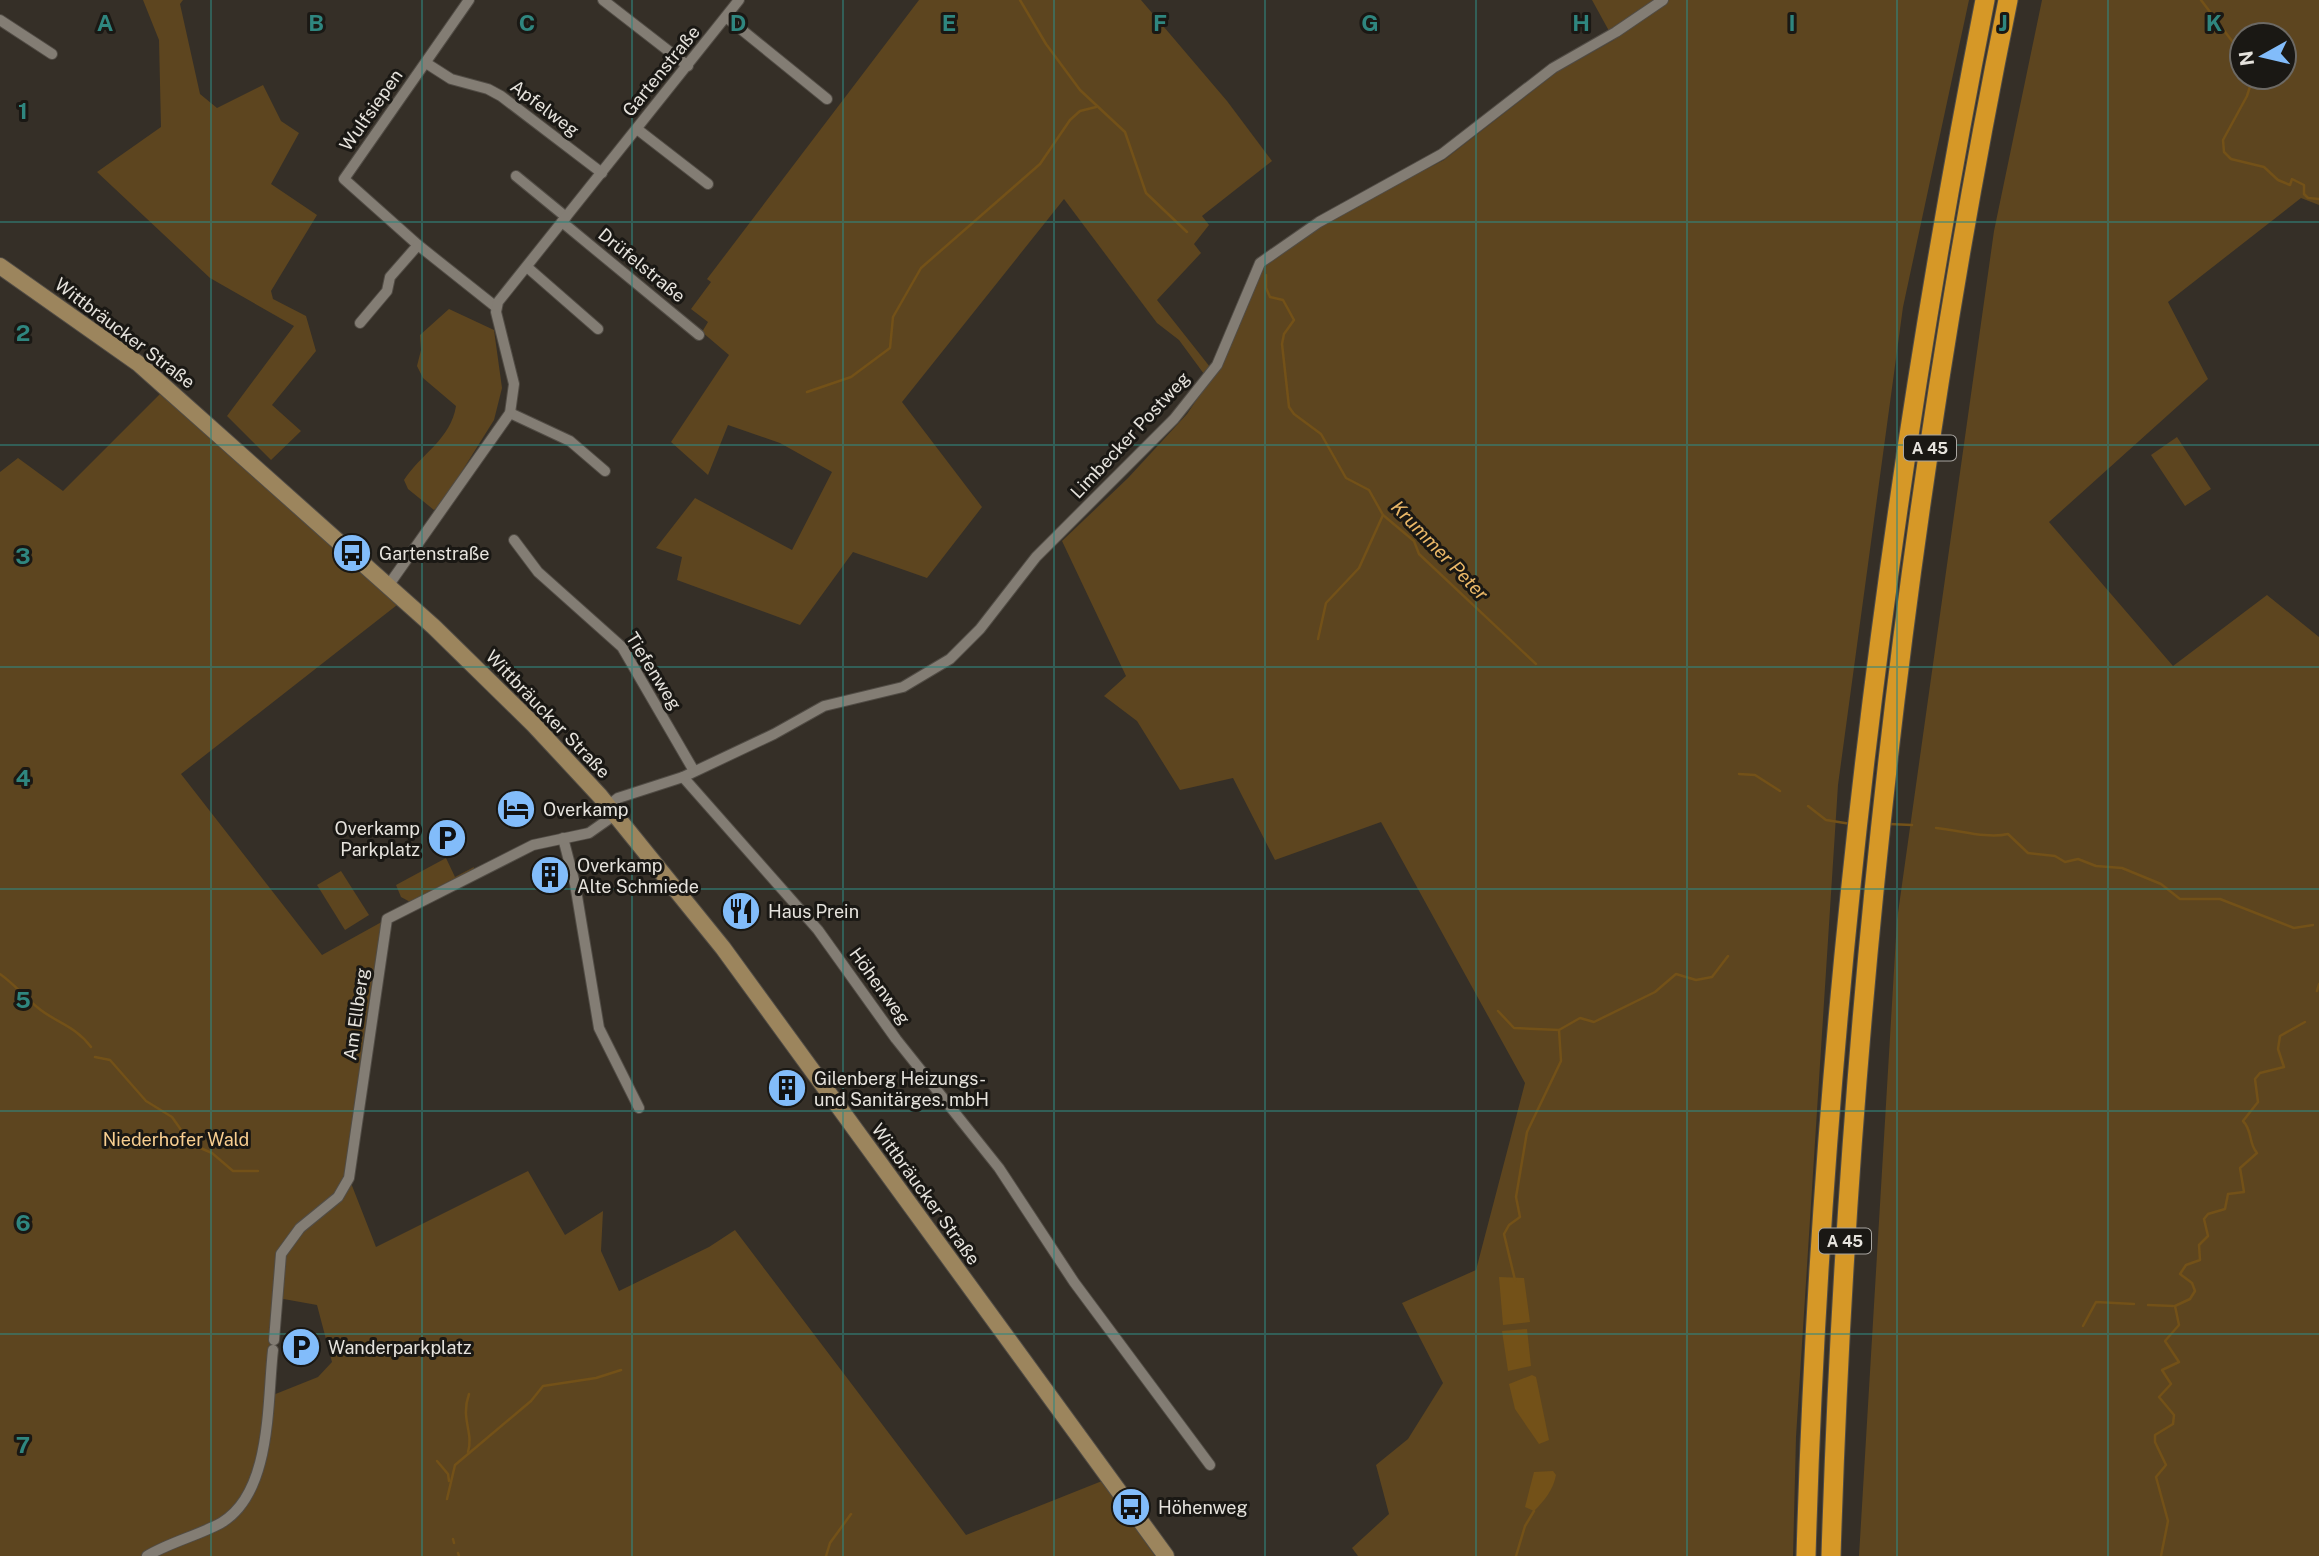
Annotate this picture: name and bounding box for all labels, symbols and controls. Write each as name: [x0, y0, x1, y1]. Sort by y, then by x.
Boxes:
text: A: [97, 9, 114, 36]
text: B: [308, 9, 324, 36]
text: C: [519, 9, 535, 36]
text: D: [730, 9, 746, 36]
text: E: [942, 9, 956, 36]
text: F: [1153, 9, 1167, 36]
text: G: [1361, 9, 1379, 36]
text: H: [1572, 9, 1590, 36]
text: I: [1788, 9, 1796, 36]
text: J: [1998, 9, 2008, 36]
text: K: [2206, 9, 2222, 36]
street label: Gartenstraße: [618, 21, 704, 121]
north arrow: [2228, 21, 2298, 91]
text: N: [2234, 49, 2258, 67]
street label: Wulfsiepen: [335, 65, 407, 155]
street label: Apfelweg: [506, 75, 584, 141]
text: 1: [18, 97, 28, 124]
street label: Drüfelstraße: [594, 224, 690, 306]
street label: Wittbräucker Straße: [51, 274, 199, 392]
text: 2: [16, 319, 30, 346]
street label: Limbecker Postweg: [1066, 368, 1194, 502]
road number: A 45: [1904, 436, 1956, 461]
water label: Krummer Peter: [1387, 496, 1494, 605]
bus stop icon: Gartenstraße: [331, 532, 373, 574]
text: 3: [15, 542, 31, 569]
place label: Gartenstraße: [379, 543, 490, 564]
street label: Tiefenweg: [622, 628, 686, 714]
street label: Wittbräucker Straße: [481, 646, 615, 782]
text: 4: [15, 764, 31, 791]
hotel icon: Overkamp: [495, 788, 537, 830]
place label: Overkamp: [543, 799, 628, 820]
parking icon: Overkamp Parkplatz: [426, 817, 468, 859]
place label: Overkamp Parkplatz: [335, 818, 420, 860]
building icon: Overkamp Alte Schmiede: [529, 854, 571, 896]
place label: Overkamp Alte Schmiede: [577, 855, 699, 897]
restaurant icon: Haus Prein: [720, 890, 762, 932]
place label: Haus Prein: [768, 901, 859, 922]
street label: Höhenweg: [845, 944, 915, 1028]
street label: Am Ellberg: [339, 966, 373, 1062]
text: 5: [15, 986, 31, 1013]
building icon: Gilenberg Heizungs- und Sanitärges. mbH: [766, 1067, 808, 1109]
place label: Gilenberg Heizungs- und Sanitärges. mbH: [814, 1068, 989, 1110]
street label: Wittbräucker Straße: [868, 1119, 984, 1269]
park label: Niederhofer Wald: [103, 1129, 249, 1150]
text: 6: [15, 1209, 31, 1236]
road number: A 45: [1819, 1228, 1871, 1254]
parking icon: Wanderparkplatz: [280, 1326, 322, 1368]
place label: Wanderparkplatz: [328, 1337, 472, 1358]
text: 7: [16, 1431, 30, 1458]
bus stop icon: Höhenweg: [1110, 1486, 1152, 1528]
place label: Höhenweg: [1158, 1497, 1248, 1518]

